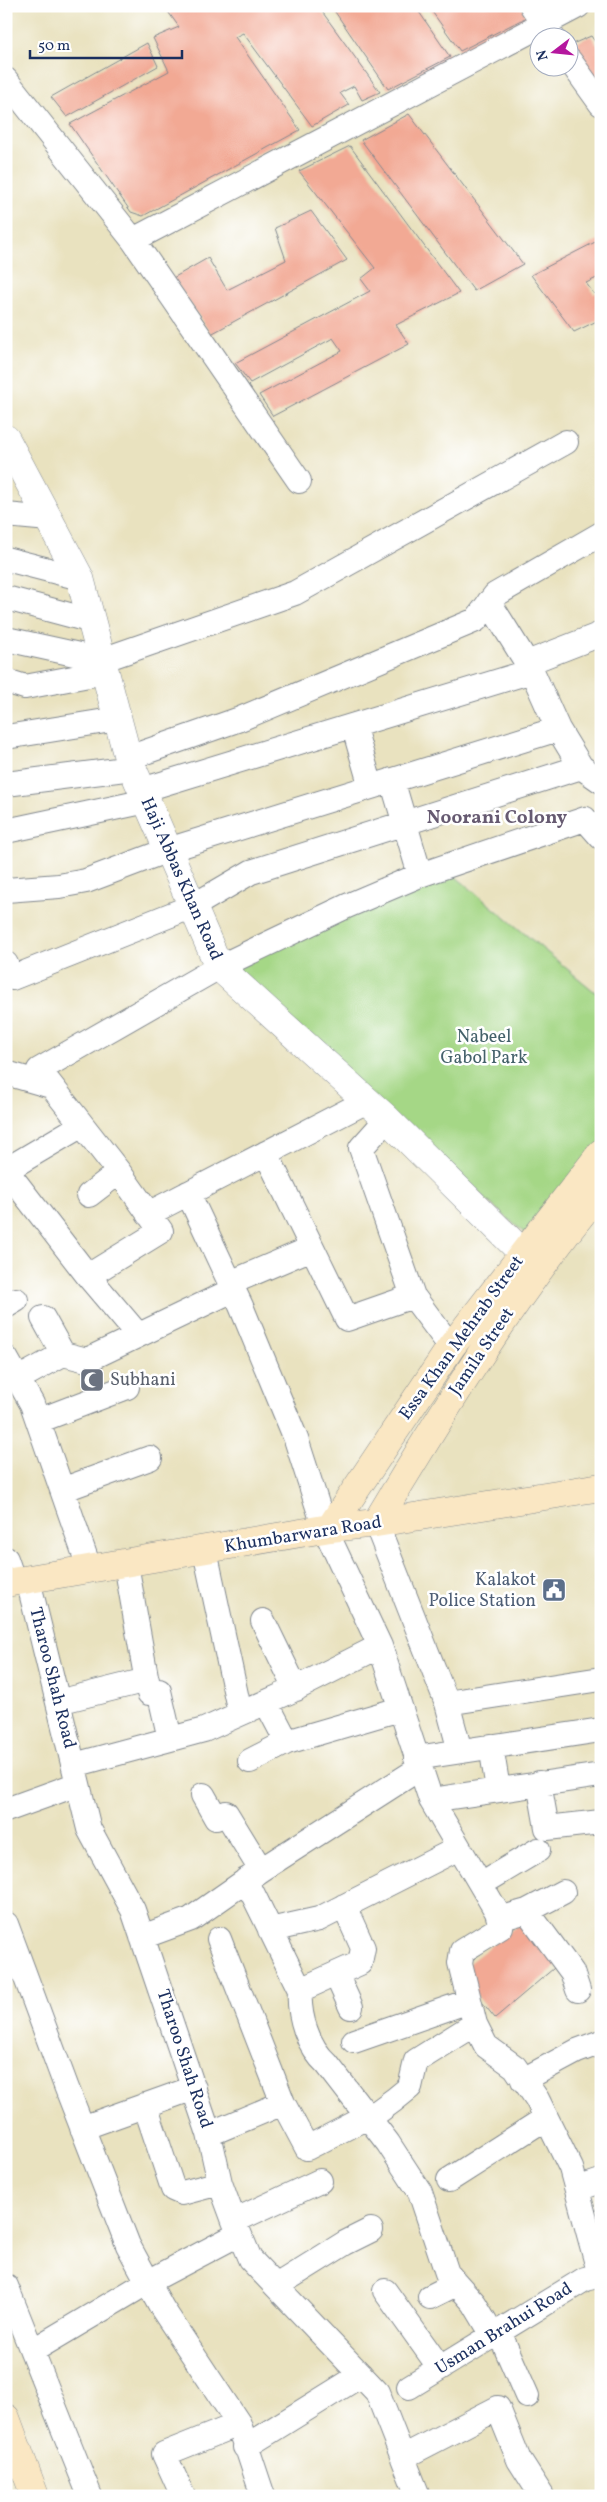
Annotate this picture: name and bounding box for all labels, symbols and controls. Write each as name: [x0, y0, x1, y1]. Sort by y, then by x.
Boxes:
scale bar: [30, 28, 182, 60]
north arrow: [530, 28, 580, 78]
text: 50 m: [38, 36, 70, 57]
text: N: [532, 48, 553, 63]
street label: Haji Abbas Khan Road: [134, 794, 228, 964]
district label: Noorani Colony: [427, 805, 568, 831]
park label: Nabeel Gabol Park: [440, 1025, 528, 1071]
street label: Essa Khan Mehrab Street: [394, 1251, 530, 1425]
street label: Jamila Street: [443, 1303, 521, 1401]
mosque icon: Subhani: [79, 1367, 105, 1393]
place label: Subhani: [110, 1368, 176, 1393]
street label: Khumbarwara Road: [223, 1510, 383, 1560]
place label: Kalakot Police Station: [429, 1568, 536, 1614]
public building icon: Kalakot Police Station: [541, 1577, 567, 1603]
street label: Tharoo Shah Road: [22, 1605, 82, 1751]
street label: Tharoo Shah Road: [150, 1986, 218, 2132]
street label: Usman Brahui Road: [431, 2277, 577, 2381]

